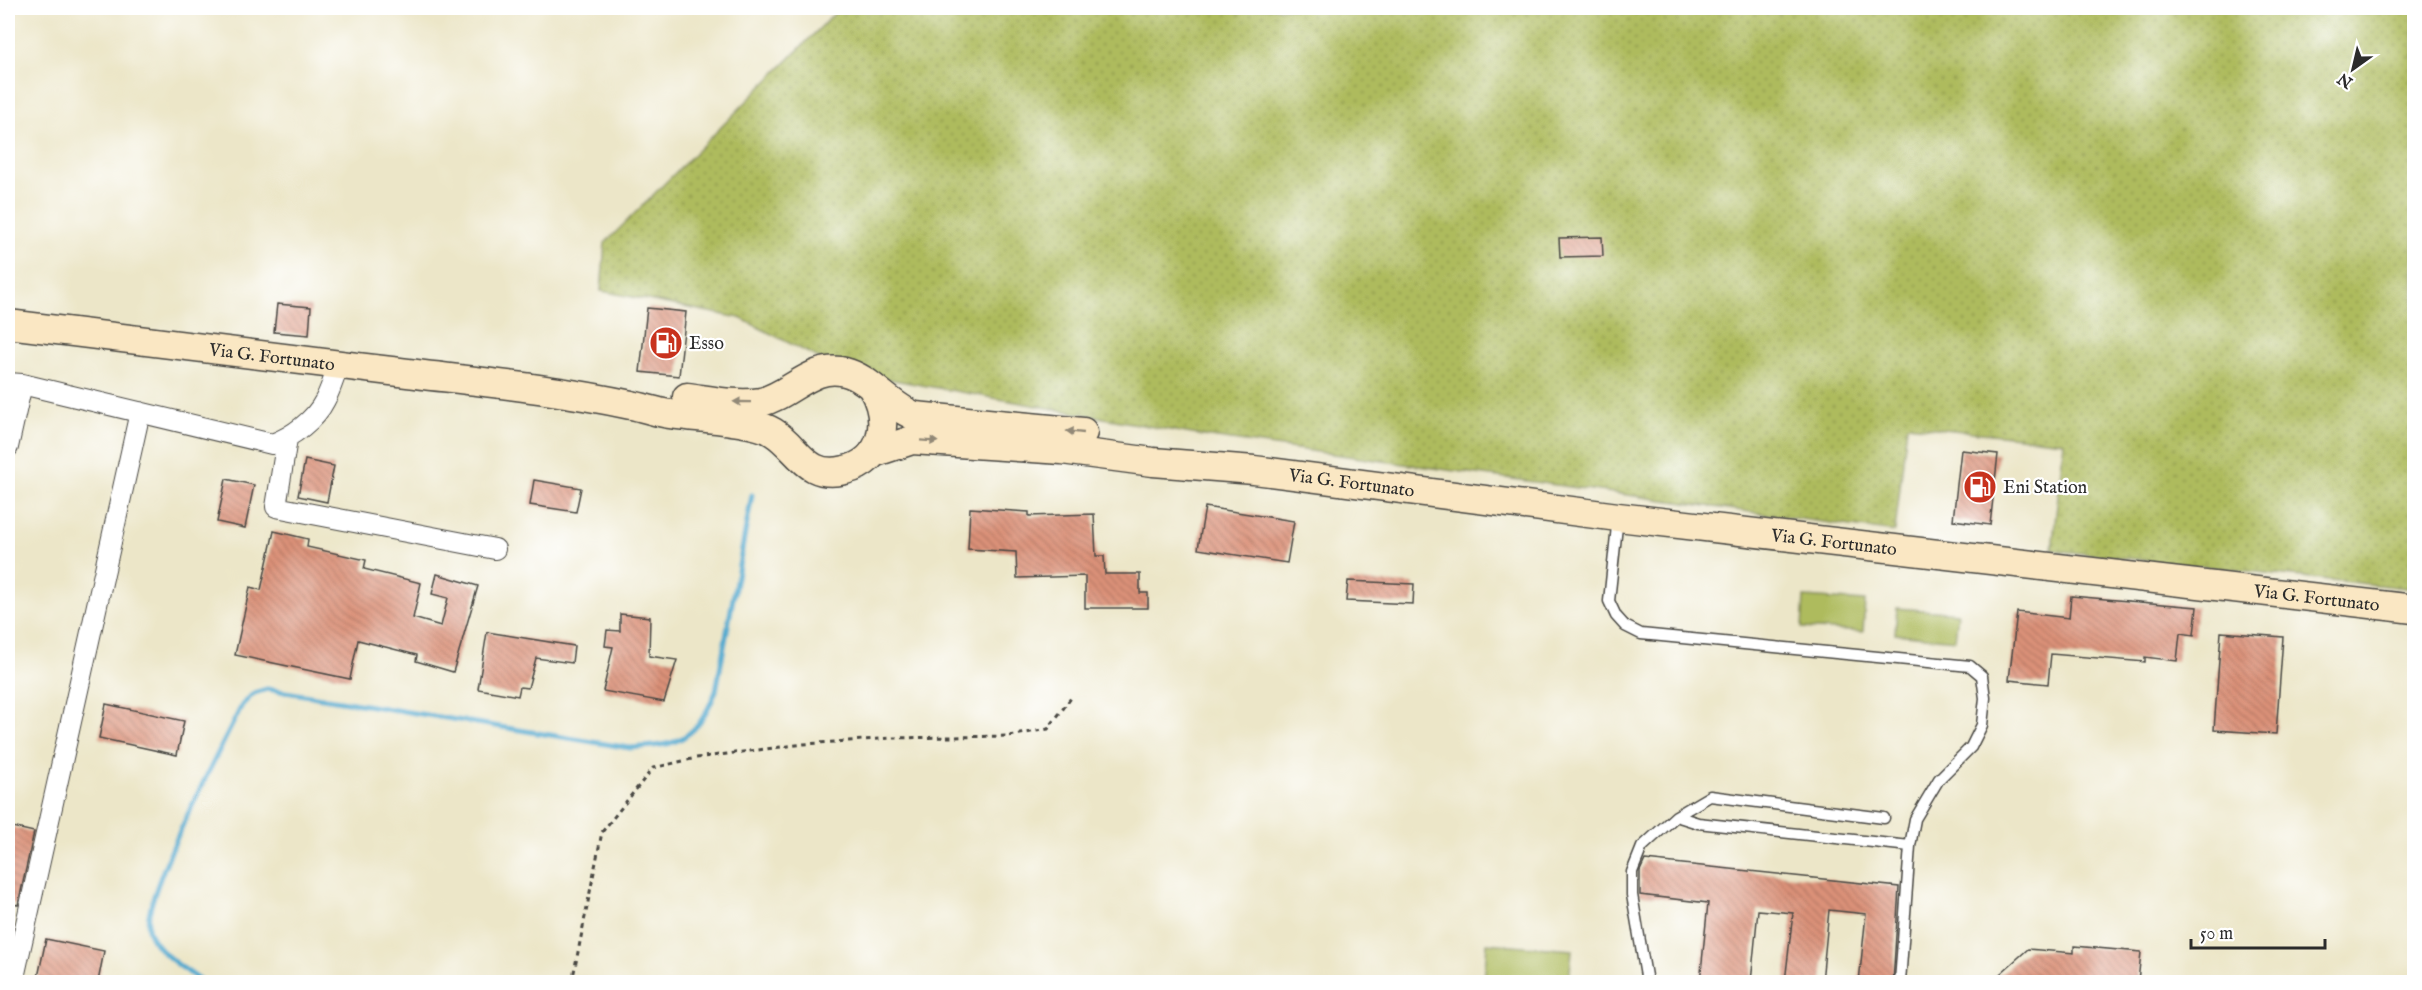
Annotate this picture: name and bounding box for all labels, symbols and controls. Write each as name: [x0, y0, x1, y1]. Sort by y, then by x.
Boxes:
north arrow: [2323, 39, 2383, 99]
text: N: [2334, 68, 2358, 92]
fuel station icon: Esso: [648, 325, 684, 361]
place label: Esso: [689, 333, 724, 356]
street label: Via G. Fortunato: [207, 339, 336, 377]
one-way arrow: [732, 397, 751, 407]
one-way arrow: [1065, 427, 1084, 437]
one-way arrow: [920, 437, 939, 446]
street label: Via G. Fortunato: [1286, 464, 1416, 504]
fuel station icon: Eni Station: [1962, 469, 1998, 505]
place label: Eni Station: [2003, 477, 2088, 500]
street label: Via G. Fortunato: [1769, 525, 1898, 562]
street label: Via G. Fortunato: [2251, 580, 2381, 618]
scale bar: [2191, 912, 2324, 950]
text: 50 m: [2200, 923, 2233, 946]

